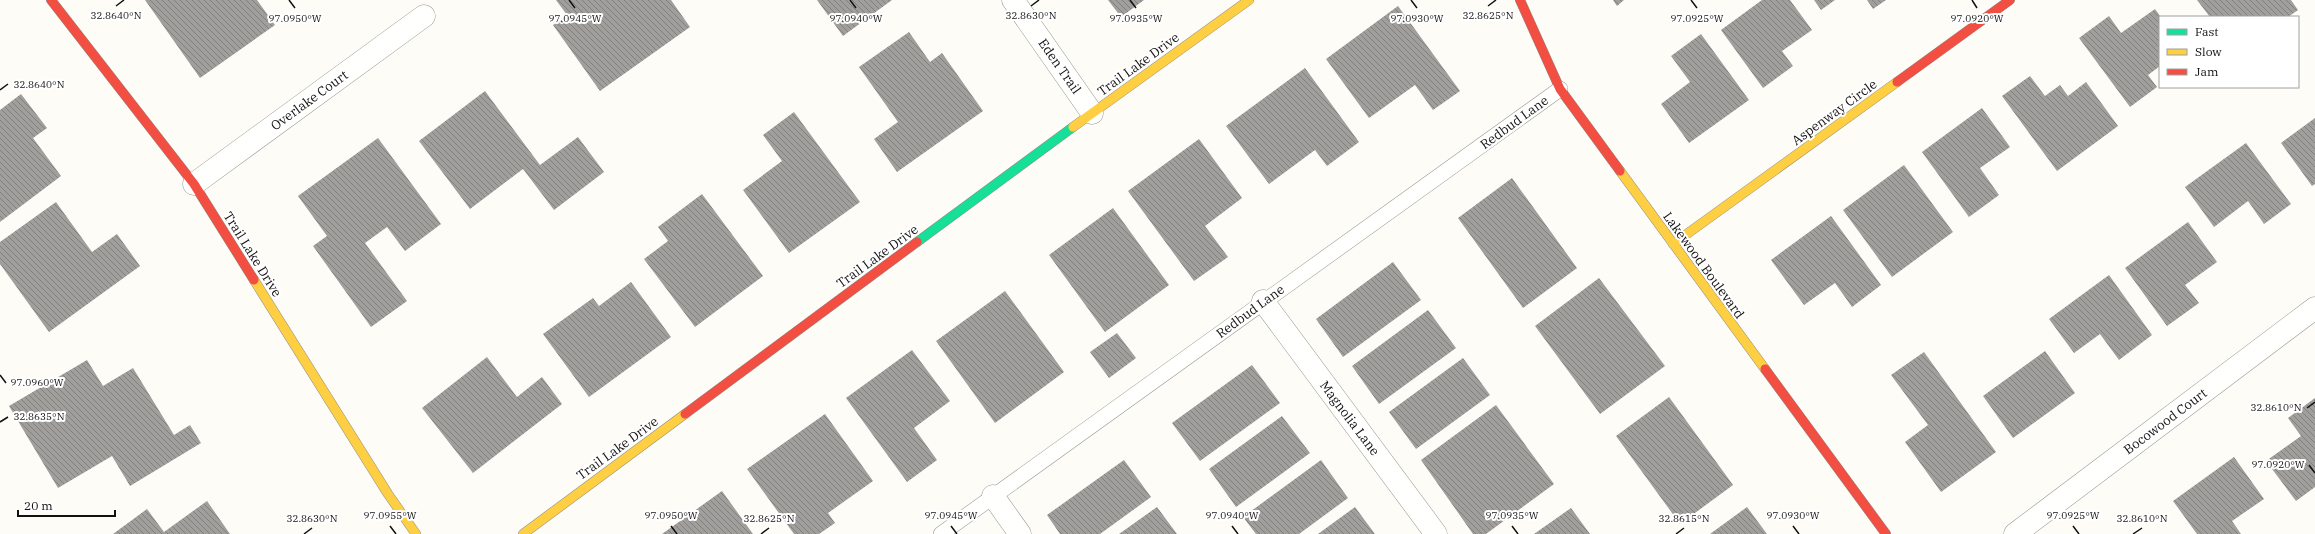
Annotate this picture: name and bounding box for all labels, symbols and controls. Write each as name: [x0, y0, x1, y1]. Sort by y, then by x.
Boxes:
text: 32.8640°N: [90, 9, 142, 22]
text: 32.8630°N: [1005, 9, 1057, 22]
text: 32.8625°N: [1462, 9, 1514, 22]
text: 97.0950°W: [268, 12, 322, 25]
text: 97.0945°W: [548, 12, 602, 25]
text: 97.0940°W: [829, 12, 883, 25]
text: 97.0935°W: [1109, 12, 1163, 25]
text: 97.0930°W: [1390, 12, 1444, 25]
text: 97.0925°W: [1670, 12, 1724, 25]
text: 97.0920°W: [1950, 12, 2004, 25]
legend: [2159, 16, 2299, 88]
text: Fast: [2195, 24, 2219, 39]
street label: Trail Lake Drive: [1094, 29, 1183, 100]
street label: Eden Trail: [1034, 35, 1085, 97]
text: Slow: [2195, 44, 2222, 59]
text: Jam: [2195, 64, 2219, 79]
street label: Overlake Court: [267, 66, 352, 134]
street label: Aspenway Circle: [1788, 76, 1880, 149]
text: 32.8640°N: [13, 78, 65, 91]
street label: Redbud Lane: [1477, 92, 1552, 153]
street label: Trail Lake Drive: [220, 209, 286, 300]
street label: Lakewood Boulevard: [1659, 209, 1748, 322]
street label: Trail Lake Drive: [833, 221, 922, 292]
street label: Redbud Lane: [1213, 281, 1288, 342]
text: 97.0960°W: [10, 376, 64, 389]
street label: Magnolia Lane: [1316, 378, 1383, 459]
street label: Bocowood Court: [2120, 384, 2211, 458]
text: 32.8610°N: [2250, 401, 2302, 414]
text: 32.8635°N: [13, 410, 65, 423]
street label: Trail Lake Drive: [573, 413, 662, 484]
text: 97.0920°W: [2251, 458, 2305, 471]
scale bar: [18, 492, 115, 518]
text: 20 m: [24, 498, 53, 513]
text: 97.0955°W: [363, 509, 417, 522]
text: 97.0950°W: [644, 509, 698, 522]
text: 97.0945°W: [924, 509, 978, 522]
text: 97.0940°W: [1205, 509, 1259, 522]
text: 97.0935°W: [1485, 509, 1539, 522]
text: 97.0930°W: [1766, 509, 1820, 522]
text: 97.0925°W: [2046, 509, 2100, 522]
text: 32.8630°N: [286, 512, 338, 525]
text: 32.8625°N: [743, 512, 795, 525]
text: 32.8615°N: [1658, 512, 1710, 525]
text: 32.8610°N: [2116, 512, 2168, 525]

